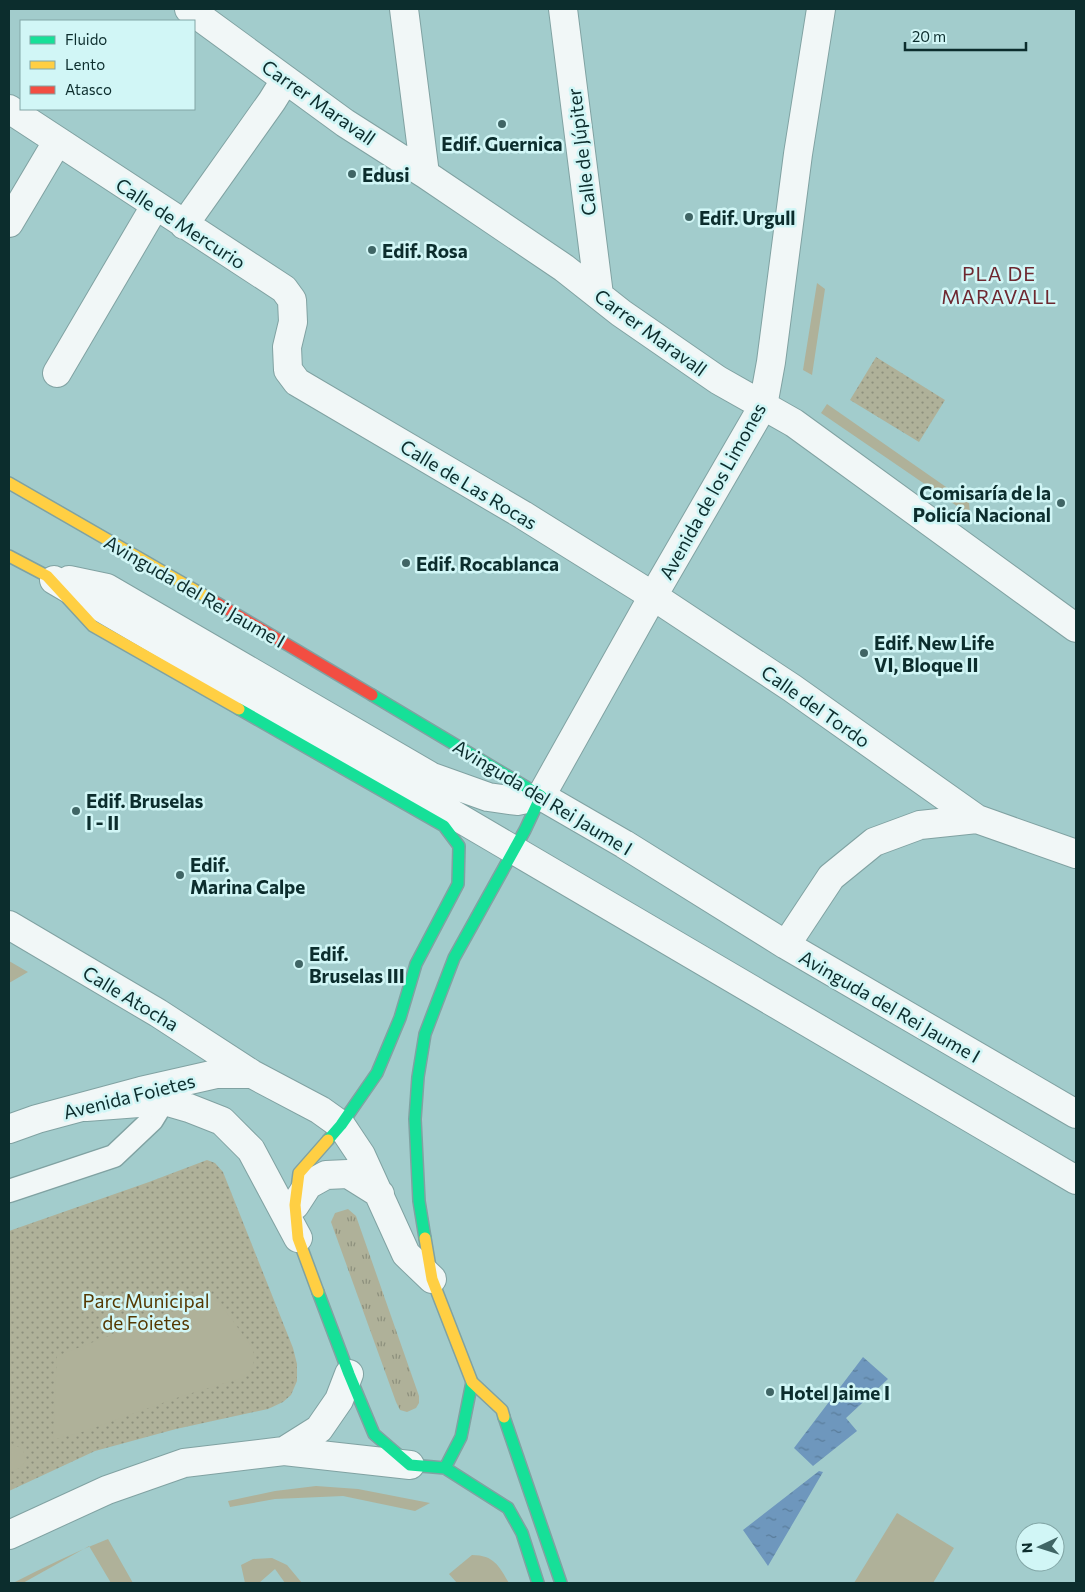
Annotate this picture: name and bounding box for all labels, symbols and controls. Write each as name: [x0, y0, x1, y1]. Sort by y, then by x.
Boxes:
legend: [20, 20, 195, 110]
scale bar: [905, 20, 1026, 52]
text: 20 m: [912, 27, 946, 45]
text: Fluido: [65, 30, 107, 48]
street label: Carrer Maravall: [258, 54, 380, 150]
text: Lento: [65, 55, 105, 73]
text: Atasco: [65, 80, 112, 98]
street label: Calle de Júpiter: [562, 86, 600, 217]
marker: Edif. Guernica: [496, 118, 508, 130]
place label: Edif. Guernica: [441, 132, 563, 155]
place label: Edusi: [362, 163, 409, 186]
marker: Edusi: [346, 168, 358, 180]
street label: Calle de Mercurio: [112, 172, 250, 274]
place label: Edif. Urgull: [699, 206, 796, 229]
marker: Edif. Urgull: [683, 211, 695, 223]
place label: Edif. Rosa: [382, 239, 468, 262]
marker: Edif. Rosa: [366, 244, 378, 256]
district label: PLA DE MARAVALL: [941, 261, 1057, 308]
street label: Carrer Maravall: [590, 284, 712, 380]
street label: Avenida de los Limones: [654, 399, 770, 583]
street label: Calle de Las Rocas: [396, 434, 542, 534]
place label: Comisaría de la Policía Nacional: [913, 481, 1051, 526]
marker: Comisaría de la Policía Nacional: [1055, 497, 1067, 509]
street label: Avinguda del Rei Jaume I: [100, 530, 290, 652]
place label: Edif. Rocablanca: [416, 552, 559, 575]
marker: Edif. Rocablanca: [400, 557, 412, 569]
place label: Edif. New Life VI, Bloque II: [874, 631, 994, 676]
marker: Edif. New Life VI, Bloque II: [858, 647, 870, 659]
street label: Calle del Tordo: [757, 660, 875, 752]
street label: Avinguda del Rei Jaume I: [449, 734, 637, 860]
place label: Edif. Bruselas I - II: [86, 789, 204, 834]
marker: Edif. Bruselas I - II: [70, 805, 82, 817]
place label: Edif. Marina Calpe: [190, 853, 305, 898]
marker: Edif. Marina Calpe: [174, 869, 186, 881]
place label: Edif. Bruselas III: [309, 942, 405, 987]
street label: Avinguda del Rei Jaume I: [795, 945, 985, 1067]
marker: Edif. Bruselas III: [293, 958, 305, 970]
street label: Calle Atocha: [79, 960, 183, 1036]
street label: Avenida Foietes: [61, 1069, 197, 1123]
park label: Parc Municipal de Foietes: [83, 1289, 209, 1334]
place label: Hotel Jaime I: [780, 1381, 890, 1404]
marker: Hotel Jaime I: [764, 1386, 776, 1398]
north arrow: [1015, 1522, 1065, 1572]
text: N: [1018, 1542, 1035, 1554]

